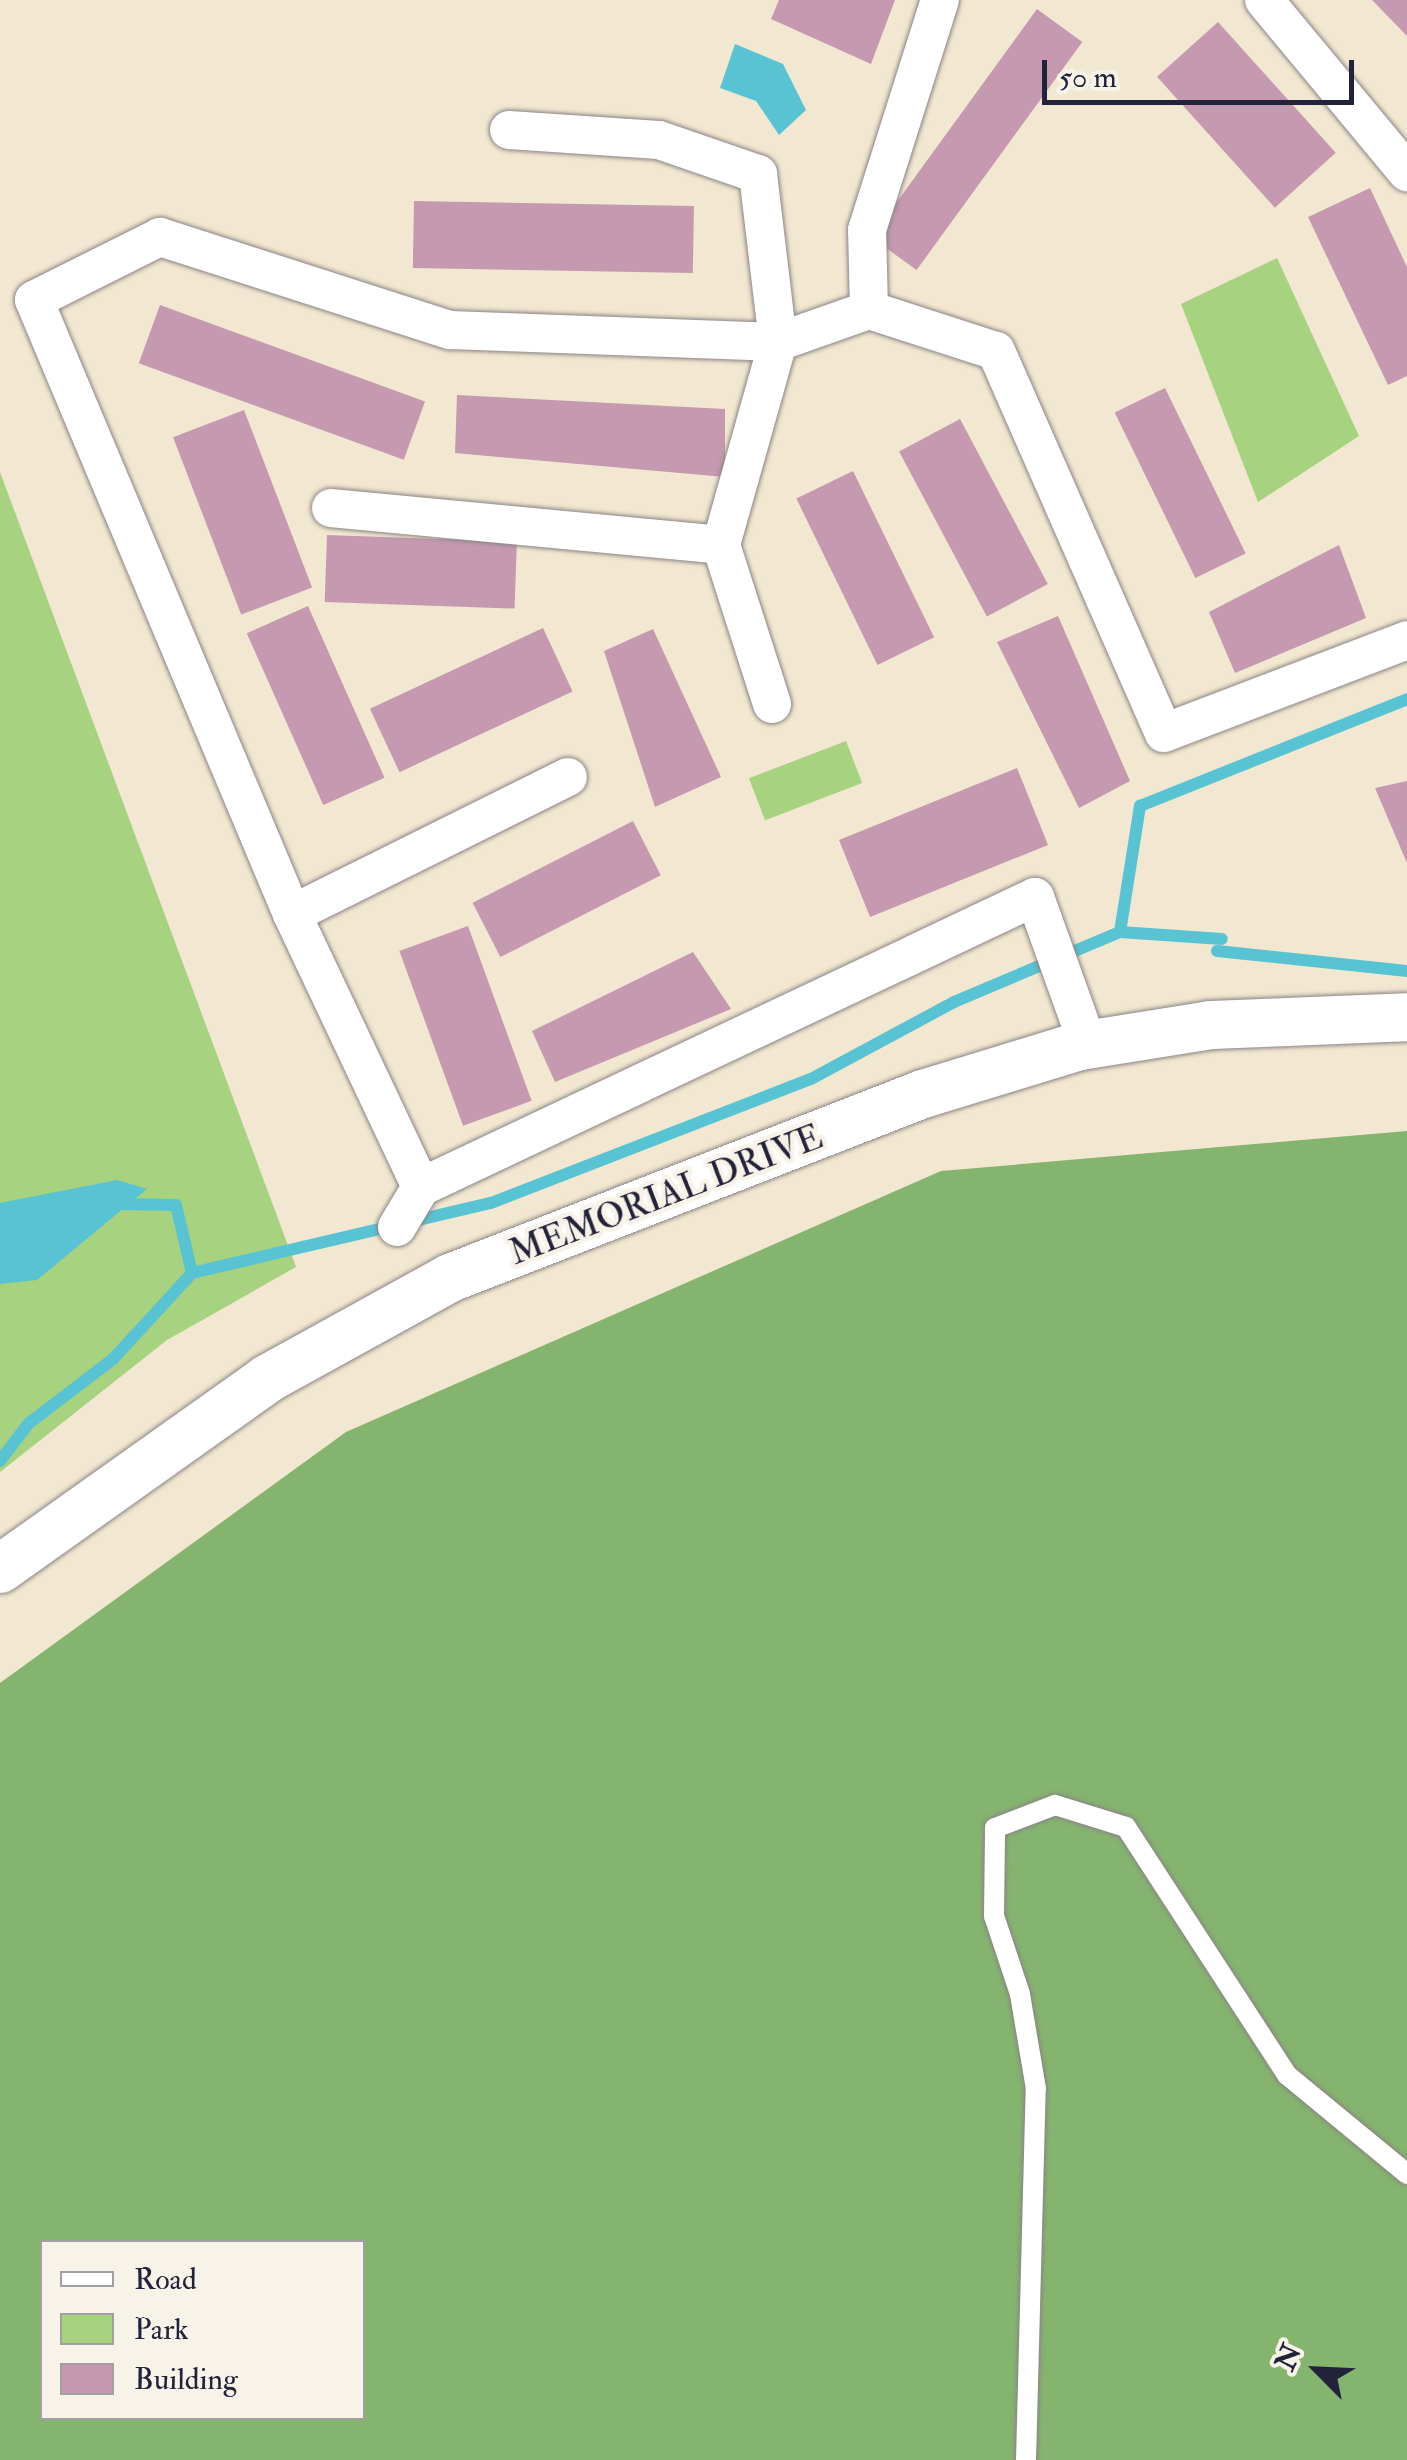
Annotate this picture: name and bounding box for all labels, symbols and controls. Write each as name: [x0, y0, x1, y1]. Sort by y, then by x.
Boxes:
scale bar: [1047, 40, 1360, 102]
text: 50 m: [1059, 59, 1117, 96]
street label: MEMORIAL DRIVE: [504, 1116, 828, 1274]
legend: [40, 2240, 365, 2420]
text: Road: [134, 2261, 197, 2298]
text: Park: [134, 2311, 189, 2348]
north arrow: [1267, 2320, 1367, 2420]
text: N: [1268, 2339, 1310, 2376]
text: Building: [134, 2361, 238, 2398]

